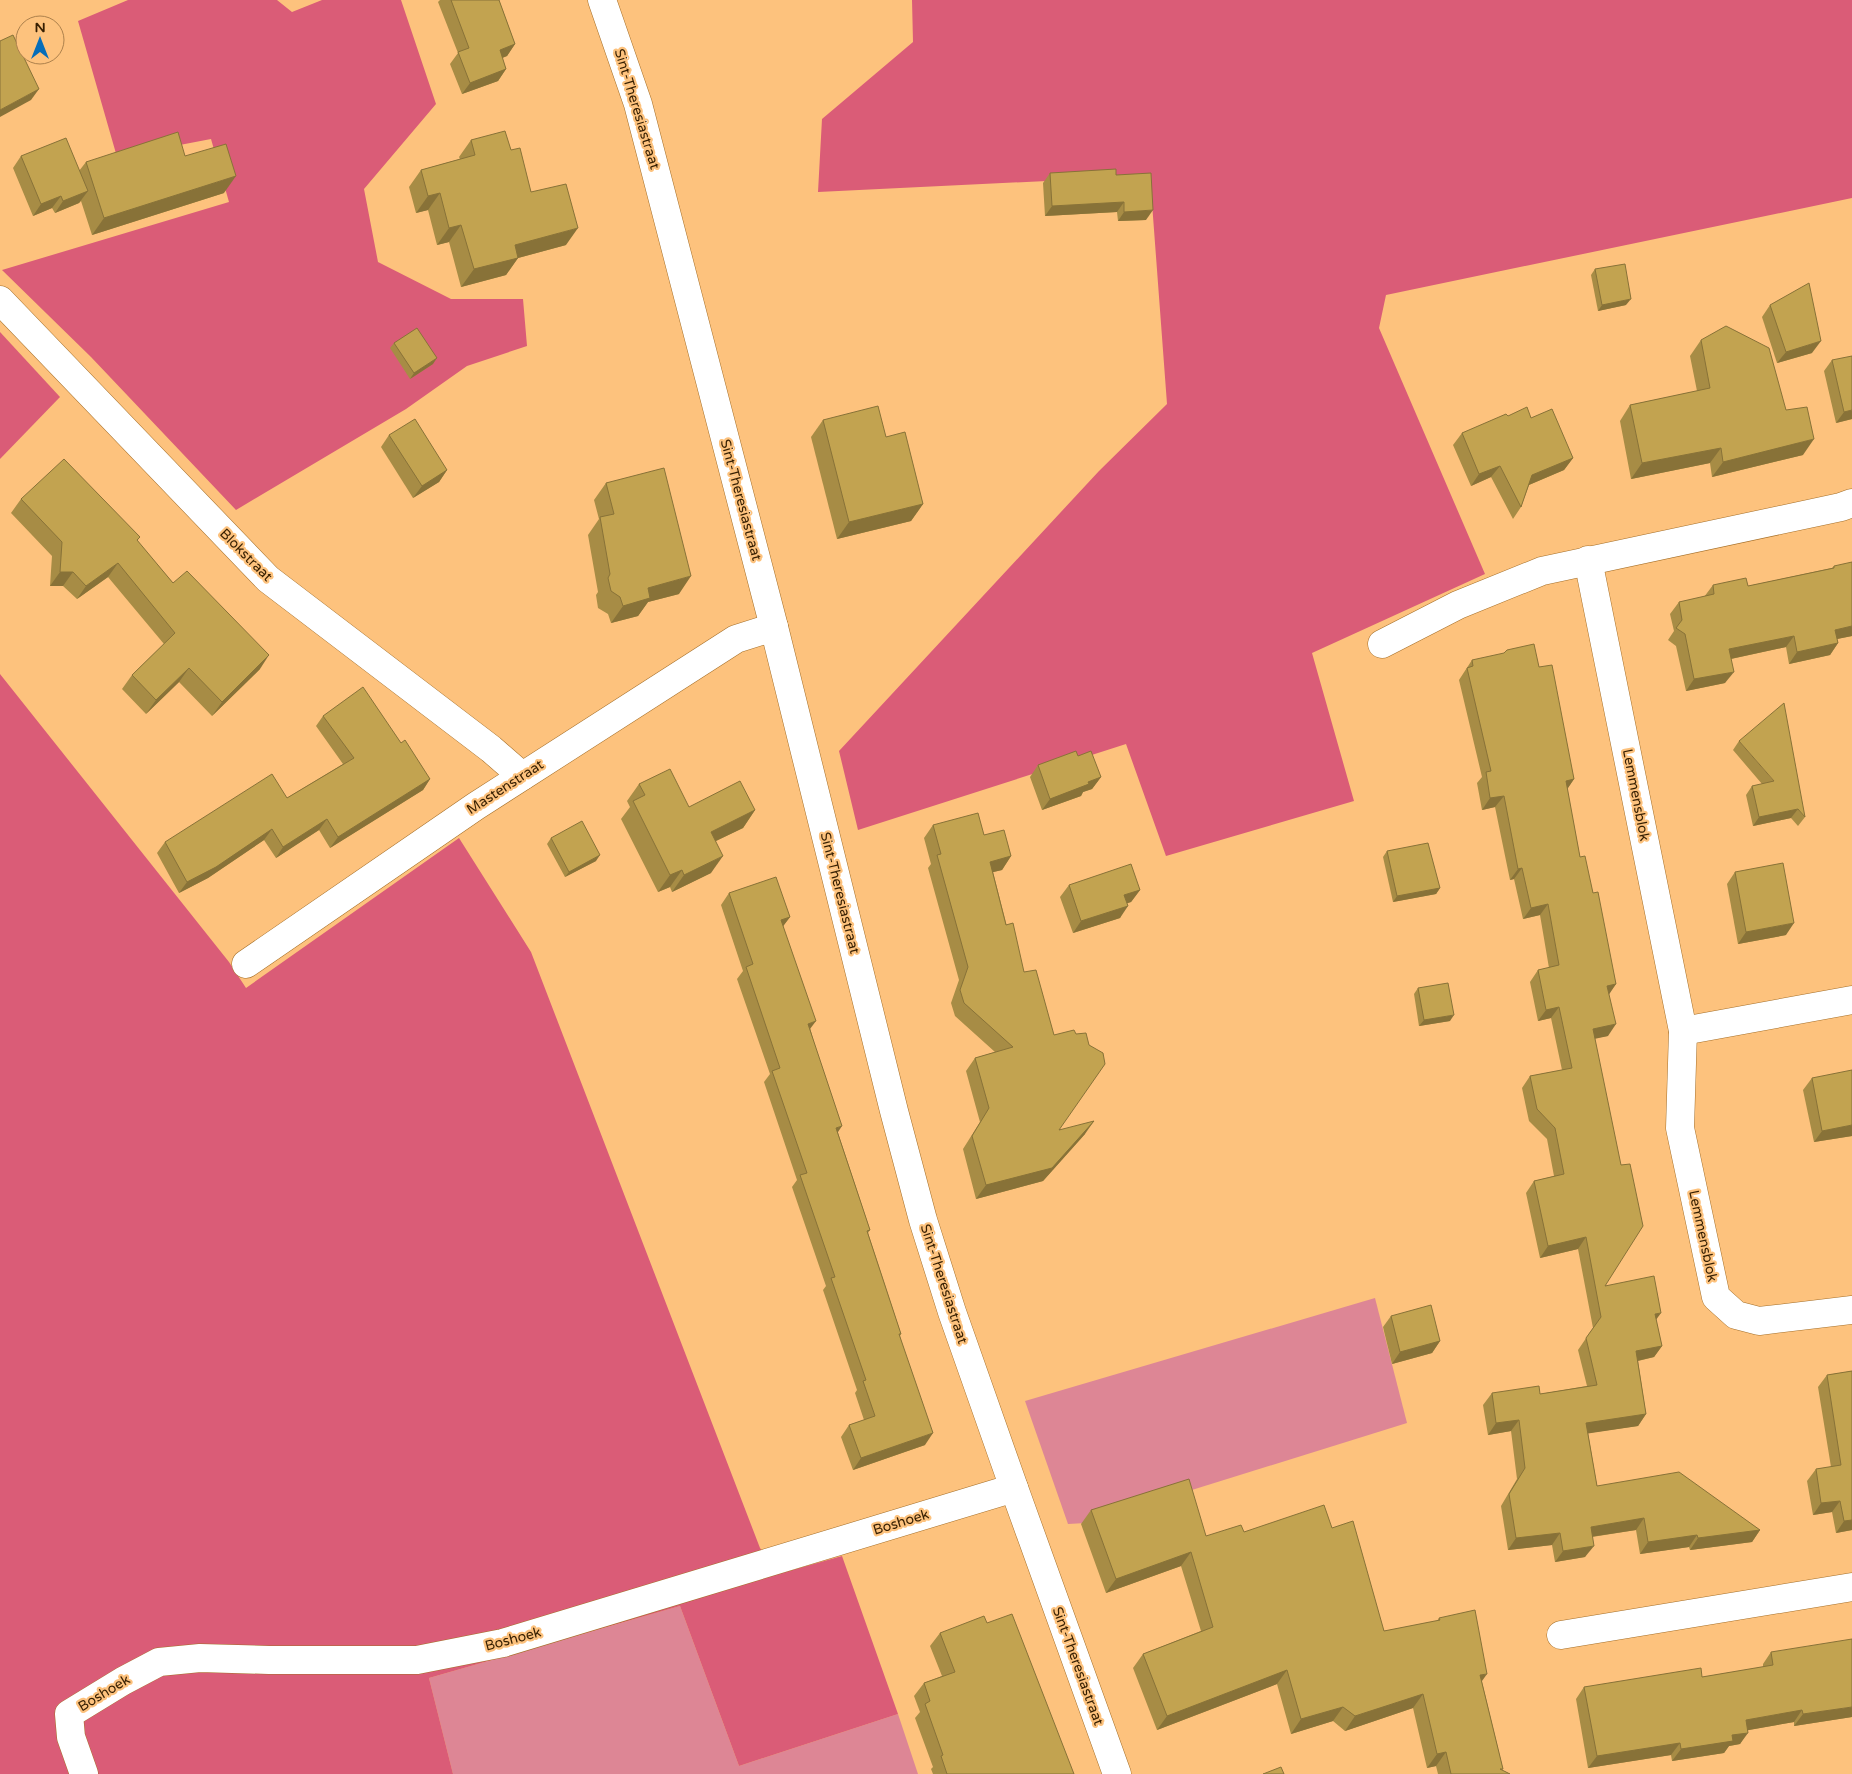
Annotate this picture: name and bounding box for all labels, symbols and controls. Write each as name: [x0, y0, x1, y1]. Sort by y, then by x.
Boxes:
north arrow: [15, 15, 65, 65]
text: N: [34, 19, 46, 36]
street label: Sint-Theresiastraat: [611, 47, 664, 172]
street label: Sint-Theresiastraat: [717, 438, 766, 563]
street label: Blokstraat: [216, 525, 276, 585]
street label: Lemmensblok: [1619, 748, 1653, 843]
street label: Mastenstraat: [463, 756, 547, 818]
street label: Sint-Theresiastraat: [817, 830, 864, 956]
street label: Lemmensblok: [1685, 1189, 1721, 1284]
street label: Sint-Theresiastraat: [917, 1222, 972, 1347]
street label: Boshoek: [871, 1505, 931, 1539]
street label: Sint-Theresiastraat: [1049, 1604, 1108, 1728]
street label: Boshoek: [483, 1623, 543, 1655]
street label: Boshoek: [75, 1671, 133, 1715]

